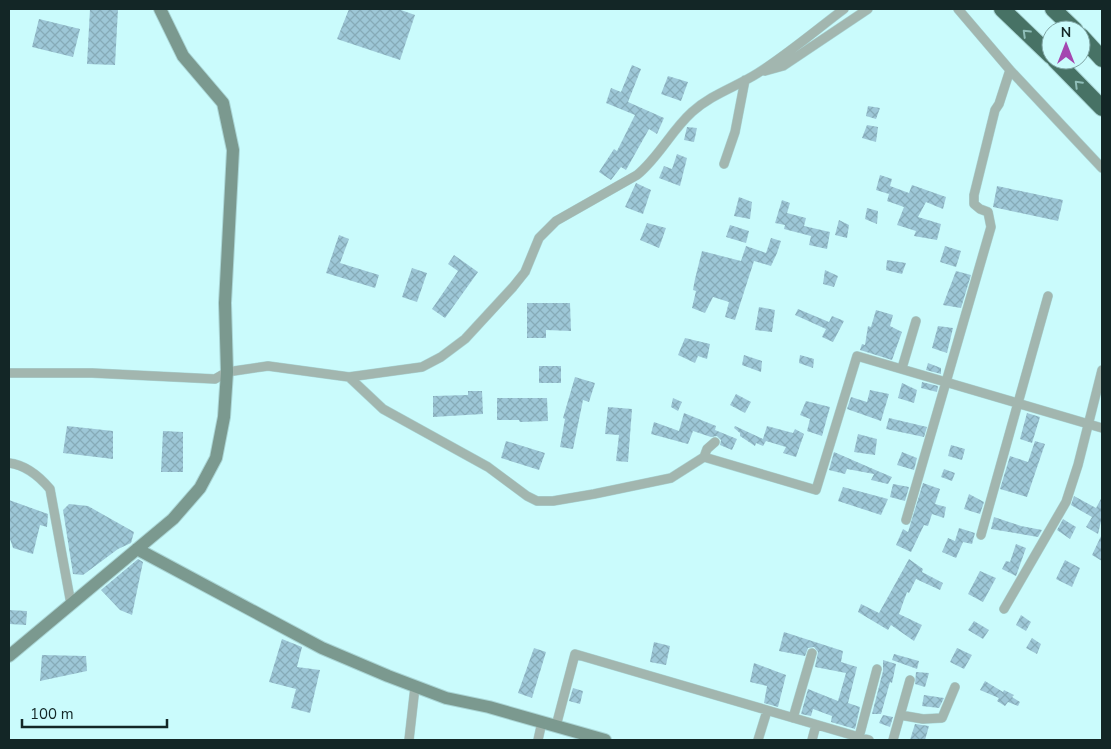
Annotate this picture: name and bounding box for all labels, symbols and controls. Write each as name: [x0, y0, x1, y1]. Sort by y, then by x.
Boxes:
north arrow: [1041, 20, 1091, 70]
text: N: [1061, 23, 1071, 42]
one-way arrow: [1023, 29, 1032, 38]
one-way arrow: [1075, 81, 1084, 90]
scale bar: [22, 696, 168, 728]
text: 100 m: [30, 704, 74, 724]

